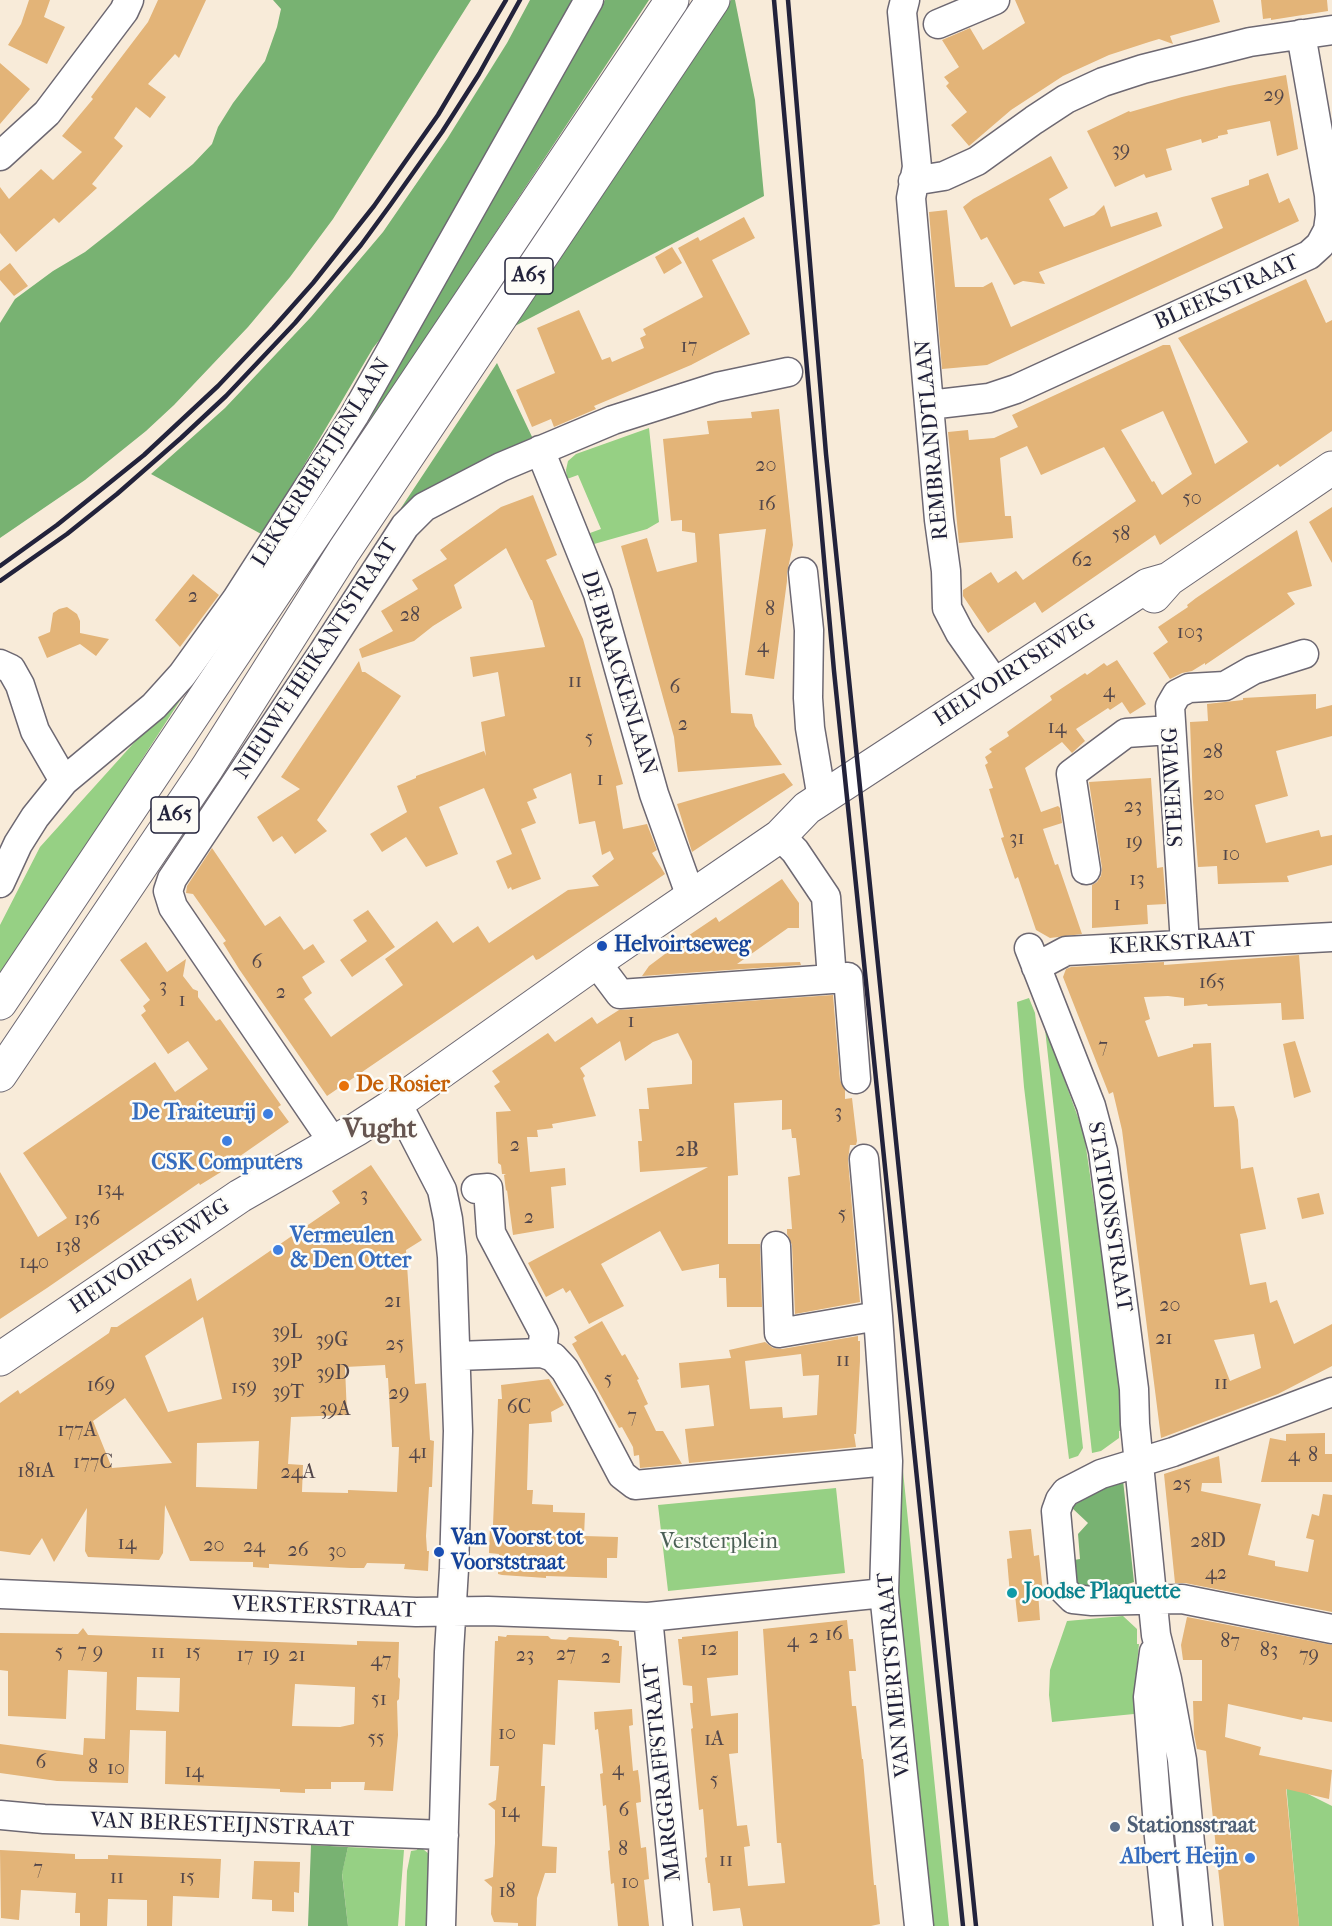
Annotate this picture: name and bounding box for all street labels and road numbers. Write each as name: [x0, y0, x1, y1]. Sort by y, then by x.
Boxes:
street label: BLEEKSTRAAT: [1151, 249, 1303, 337]
road number: A65: [505, 258, 553, 294]
street label: REMBRANDTLAAN: [911, 339, 955, 541]
street label: LEKKERBEETJENLAAN: [247, 354, 397, 572]
street label: NIEUWE HEIKANTSTRAAT: [229, 534, 405, 784]
street label: DE BRAACKENLAAN: [574, 567, 662, 779]
street label: HELVOIRTSEWEG: [929, 609, 1101, 733]
street label: STEENWEG: [1158, 726, 1190, 848]
road number: A65: [151, 797, 199, 833]
street label: KERKSTRAAT: [1108, 927, 1256, 961]
street label: STATIONSSTRAAT: [1081, 1120, 1137, 1314]
street label: HELVOIRTSEWEG: [65, 1194, 235, 1320]
street label: VAN MIERTSTRAAT: [873, 1571, 917, 1779]
street label: VERSTERSTRAAT: [231, 1592, 417, 1624]
street label: MARGGRAFFSTRAAT: [638, 1661, 688, 1883]
street label: VAN BERESTEIJNSTRAAT: [90, 1808, 354, 1844]

